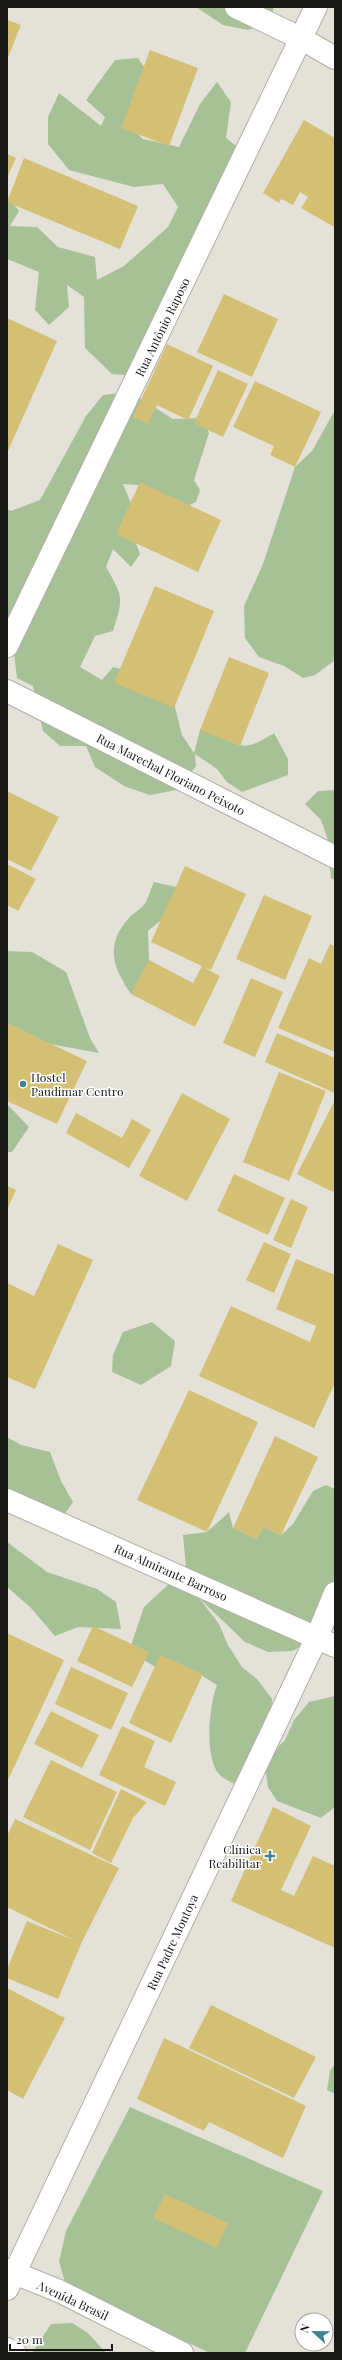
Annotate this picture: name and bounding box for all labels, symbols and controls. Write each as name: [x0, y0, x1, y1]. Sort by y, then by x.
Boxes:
street label: Rua Antônio Raposo: [131, 274, 193, 379]
street label: Rua Marechal Floriano Peixoto: [94, 730, 248, 819]
place label: Hostel Paudimar Centro: [31, 1069, 124, 1099]
marker: Hostel Paudimar Centro: [18, 1079, 28, 1089]
street label: Rua Almirante Barroso: [112, 1540, 231, 1604]
place label: Clínica Reabilitar: [208, 1841, 262, 1871]
marker: Clínica Reabilitar: [264, 1850, 276, 1862]
street label: Rua Padre Montoya: [143, 1891, 201, 1993]
street label: Avenida Brasil: [34, 2276, 112, 2324]
north arrow: [294, 2312, 334, 2352]
text: N: [296, 2322, 313, 2335]
scale bar: [10, 2326, 112, 2352]
text: 20 m: [16, 2331, 43, 2347]

